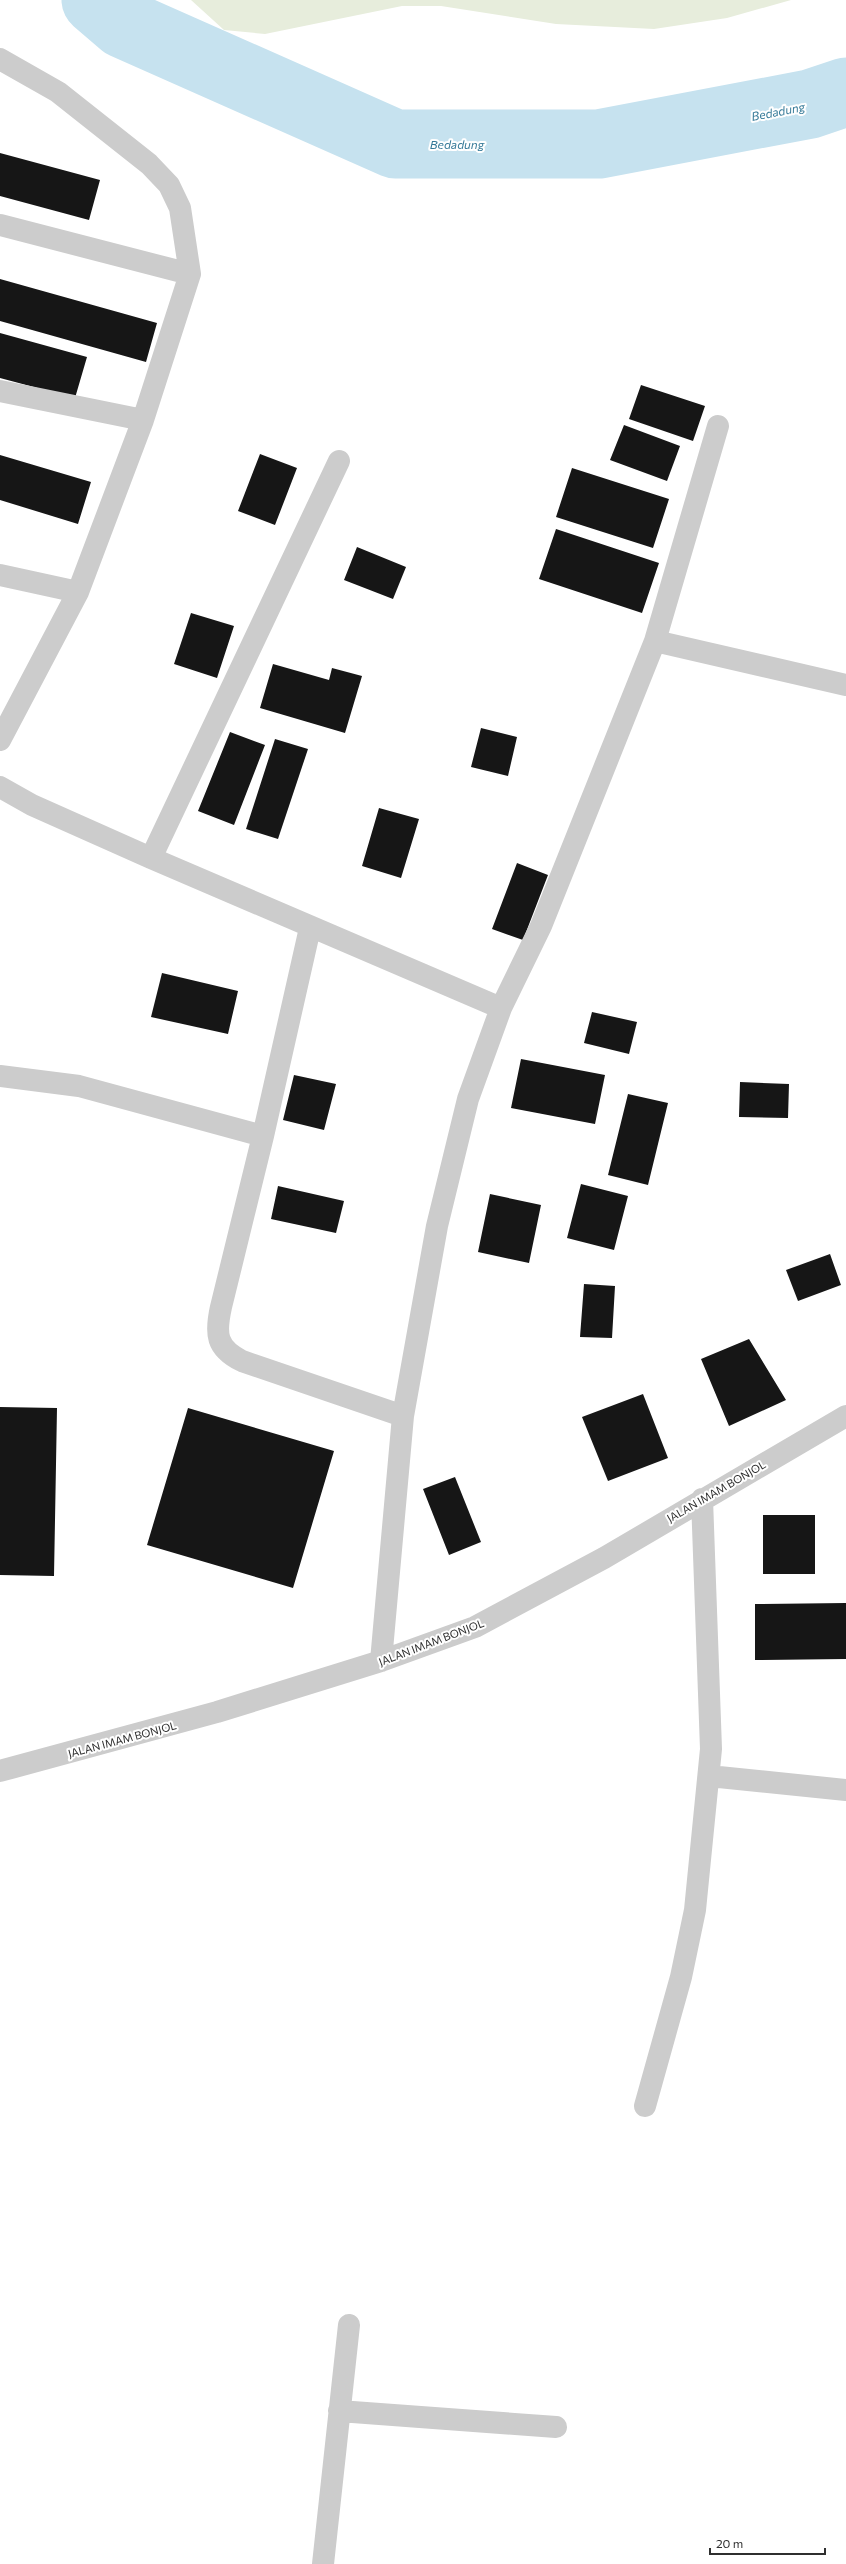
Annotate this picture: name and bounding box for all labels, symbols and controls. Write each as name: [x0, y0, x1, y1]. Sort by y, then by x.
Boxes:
water label: Bedadung: [750, 99, 806, 123]
water label: Bedadung: [430, 137, 485, 151]
street label: JALAN IMAM BONJOL: [664, 1457, 768, 1525]
street label: JALAN IMAM BONJOL: [376, 1616, 486, 1669]
street label: JALAN IMAM BONJOL: [66, 1718, 178, 1761]
scale bar: [710, 2530, 825, 2556]
text: 20 m: [716, 2536, 743, 2550]

